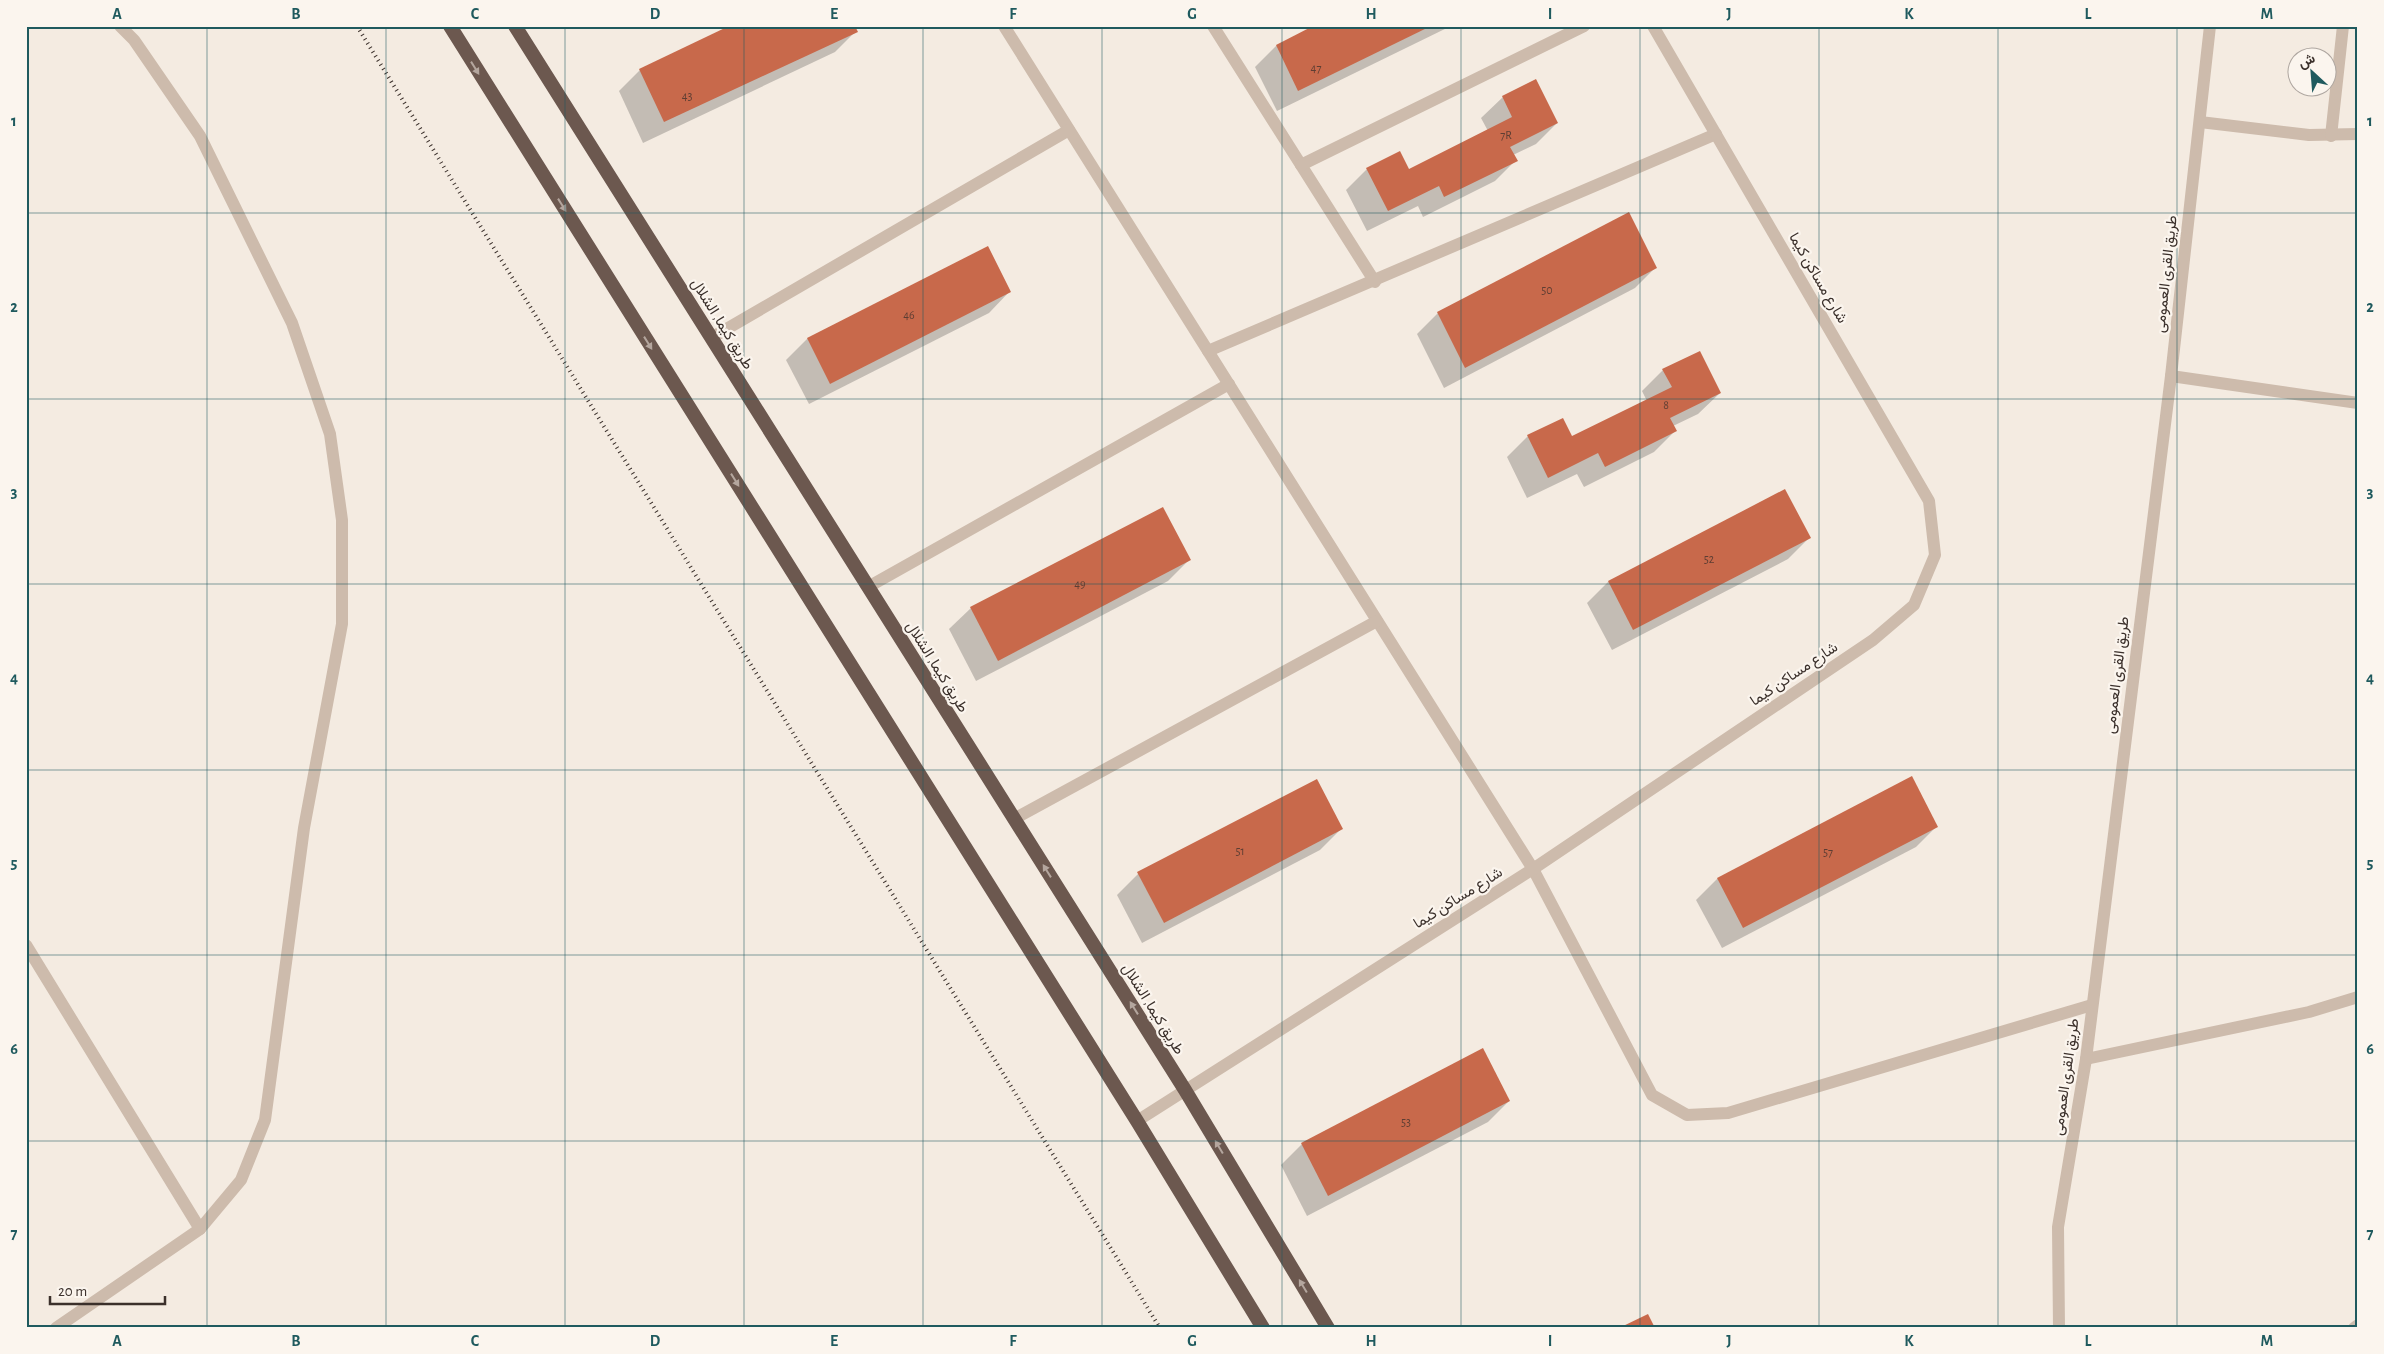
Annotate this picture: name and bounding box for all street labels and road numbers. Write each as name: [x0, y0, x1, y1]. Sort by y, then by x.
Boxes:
street label: طريق القرى العمومى: [2152, 214, 2182, 334]
street label: شارع مساكن كيما: [1783, 230, 1850, 327]
street label: طريق كيما, الشلال: [686, 276, 756, 373]
street label: طريق القرى العمومى: [2102, 615, 2134, 735]
street label: طريق كيما, الشلال: [901, 619, 971, 716]
street label: شارع مساكن كيما: [1748, 639, 1842, 711]
street label: شارع مساكن كيما: [1411, 865, 1507, 934]
street label: طريق كيما, الشلال: [1117, 961, 1187, 1058]
street label: طريق القرى العمومى: [2050, 1017, 2084, 1137]

